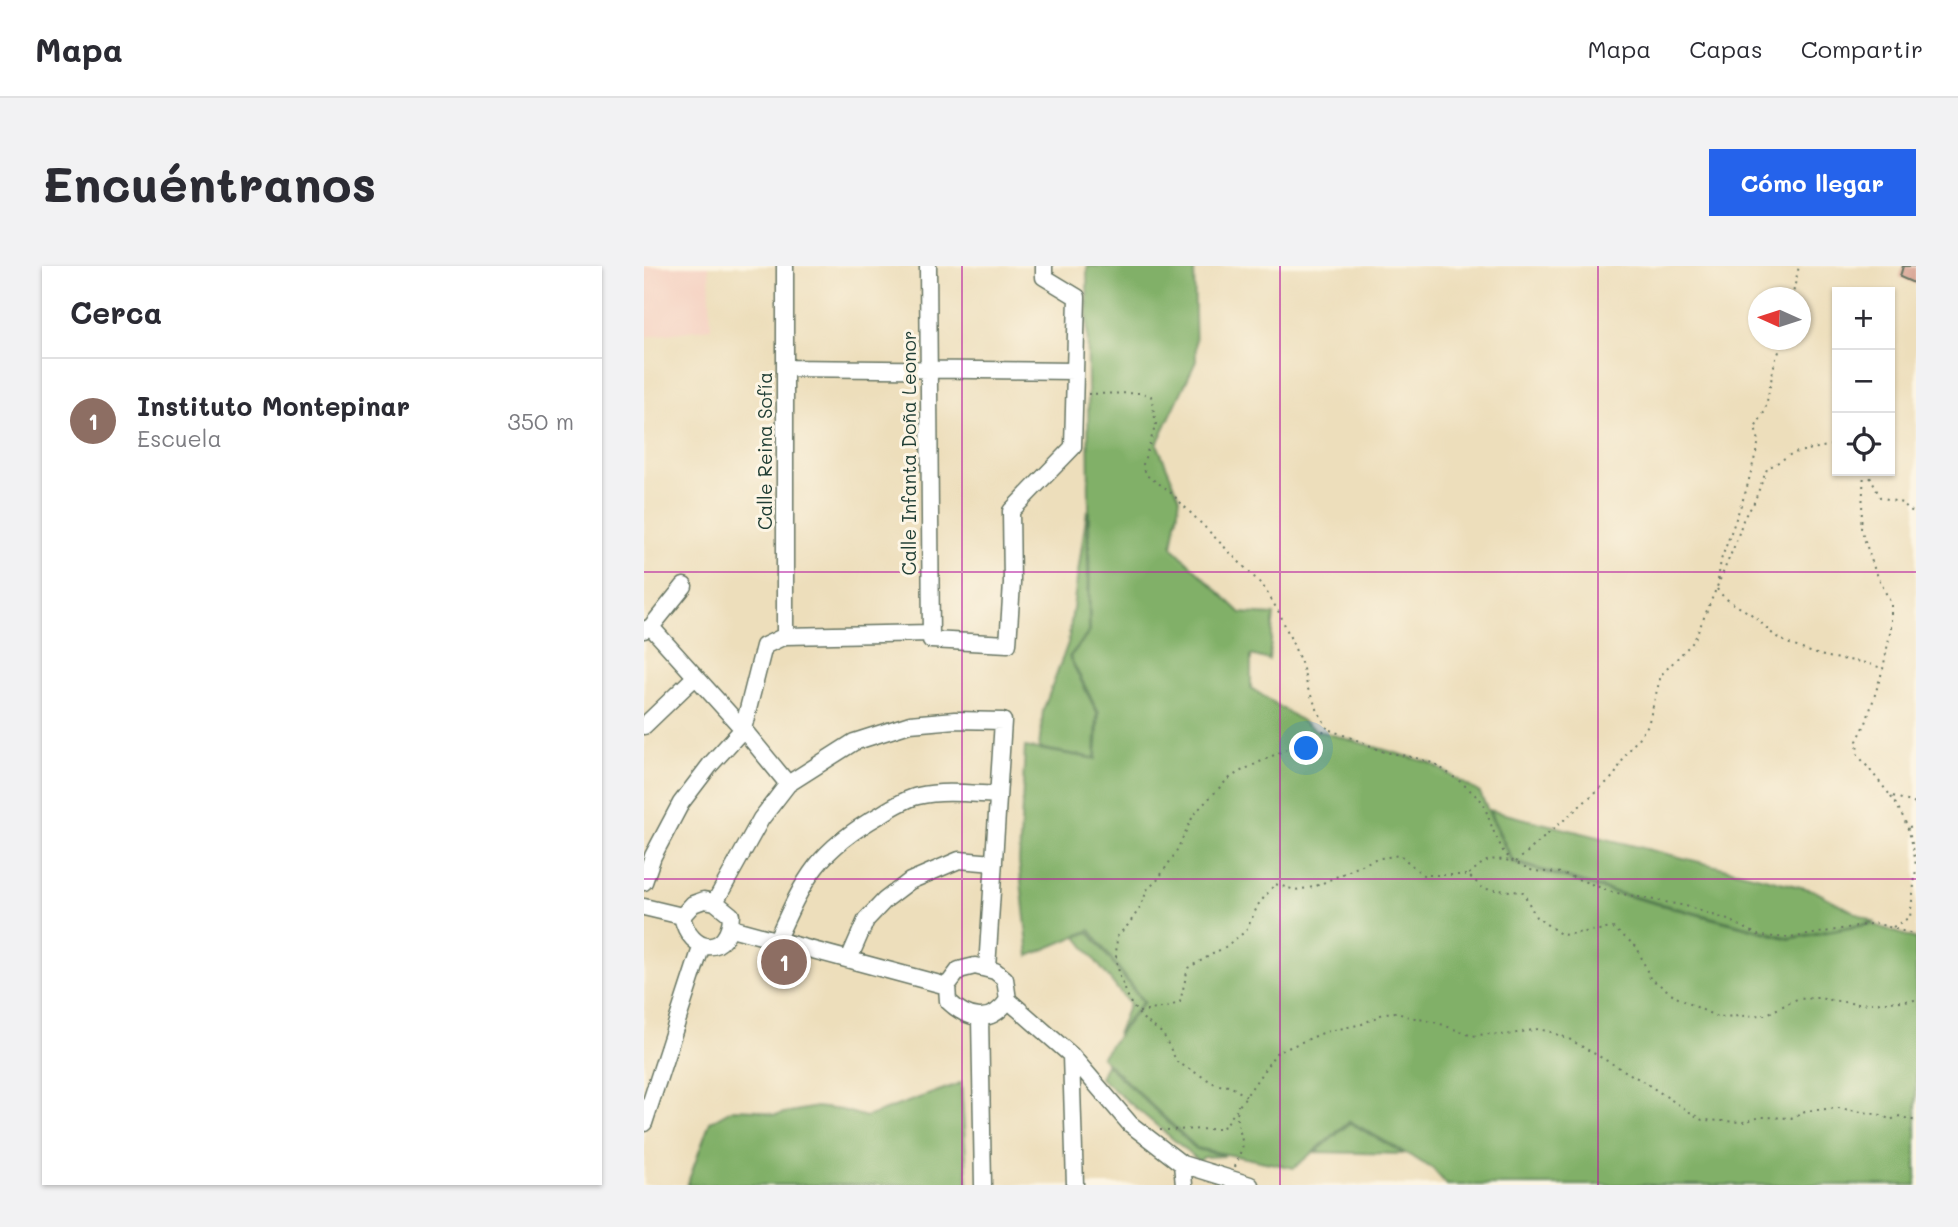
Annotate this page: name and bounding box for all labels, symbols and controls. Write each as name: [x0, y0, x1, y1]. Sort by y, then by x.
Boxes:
text: Mapa: [35, 27, 123, 70]
text: Mapa: [1587, 33, 1651, 64]
text: Capas: [1689, 33, 1763, 64]
text: Compartir: [1801, 33, 1923, 64]
button: Cómo llegar: [1709, 149, 1916, 216]
text: Encuéntranos: [42, 151, 376, 214]
north arrow: [1748, 287, 1811, 350]
map controls: [1832, 287, 1895, 476]
button: +: [1832, 287, 1895, 350]
text: Cerca: [70, 292, 162, 332]
street label: Calle Infanta Doña Leonor: [896, 331, 921, 575]
button: −: [1832, 350, 1895, 413]
street label: Calle Reina Sofía: [752, 372, 777, 530]
text: Instituto Montepinar: [137, 389, 410, 423]
text: 1: [88, 406, 98, 436]
text: 350 m: [507, 406, 574, 436]
button: locate: [1832, 413, 1895, 476]
text: Escuela: [137, 423, 222, 453]
your location: [1289, 731, 1323, 765]
pin: 1: [761, 936, 807, 988]

